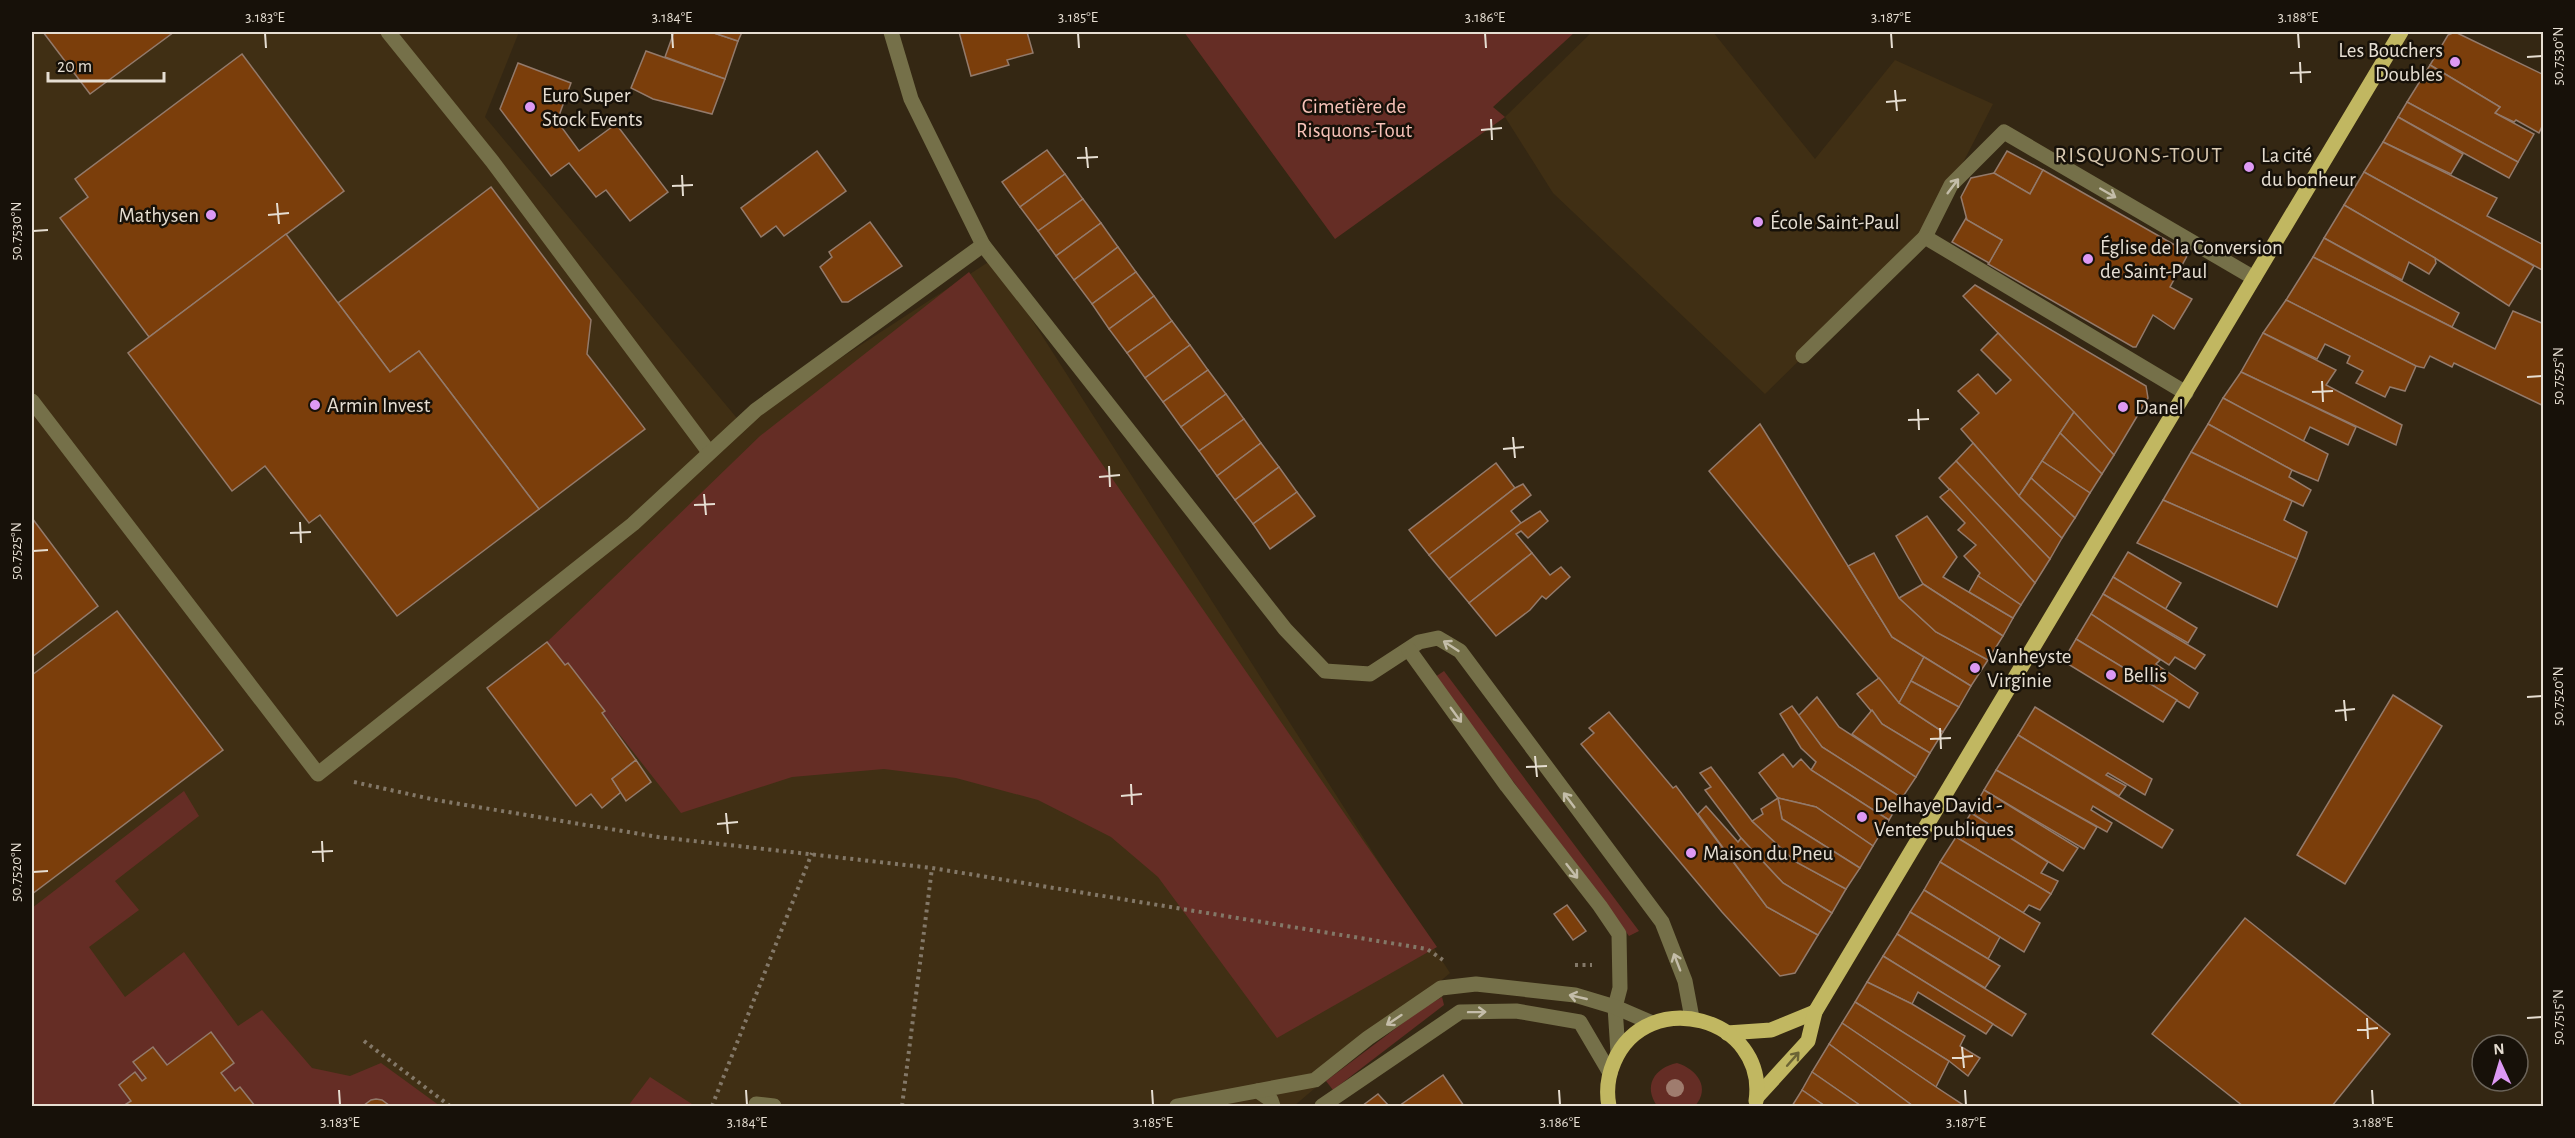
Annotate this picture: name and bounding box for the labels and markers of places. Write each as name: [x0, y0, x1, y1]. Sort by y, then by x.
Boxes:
place label: Les Bouchers Doubles: [2338, 40, 2443, 85]
marker: Les Bouchers Doubles: [2448, 55, 2462, 69]
place label: Euro Super Stock Events: [542, 85, 643, 130]
marker: Euro Super Stock Events: [523, 100, 537, 114]
place label: La cité du bonheur: [2261, 145, 2356, 190]
marker: La cité du bonheur: [2242, 160, 2256, 174]
place label: Mathysen: [118, 205, 199, 226]
marker: Mathysen: [204, 208, 218, 222]
place label: École Saint-Paul: [1770, 210, 1900, 233]
marker: École Saint-Paul: [1751, 215, 1765, 229]
place label: Église de la Conversion de Saint-Paul: [2100, 235, 2283, 282]
marker: Église de la Conversion de Saint-Paul: [2081, 252, 2095, 266]
place label: Armin Invest: [327, 395, 431, 416]
place label: Danel: [2135, 397, 2184, 418]
marker: Armin Invest: [308, 398, 322, 412]
marker: Danel: [2116, 400, 2130, 414]
place label: Vanheyste Virginie: [1987, 646, 2071, 691]
marker: Vanheyste Virginie: [1968, 661, 1982, 675]
place label: Bellis: [2123, 665, 2167, 686]
marker: Bellis: [2104, 668, 2118, 682]
place label: Delhaye David - Ventes publiques: [1874, 795, 2014, 840]
marker: Delhaye David - Ventes publiques: [1855, 810, 1869, 824]
place label: Maison du Pneu: [1703, 843, 1834, 864]
marker: Maison du Pneu: [1684, 846, 1698, 860]

